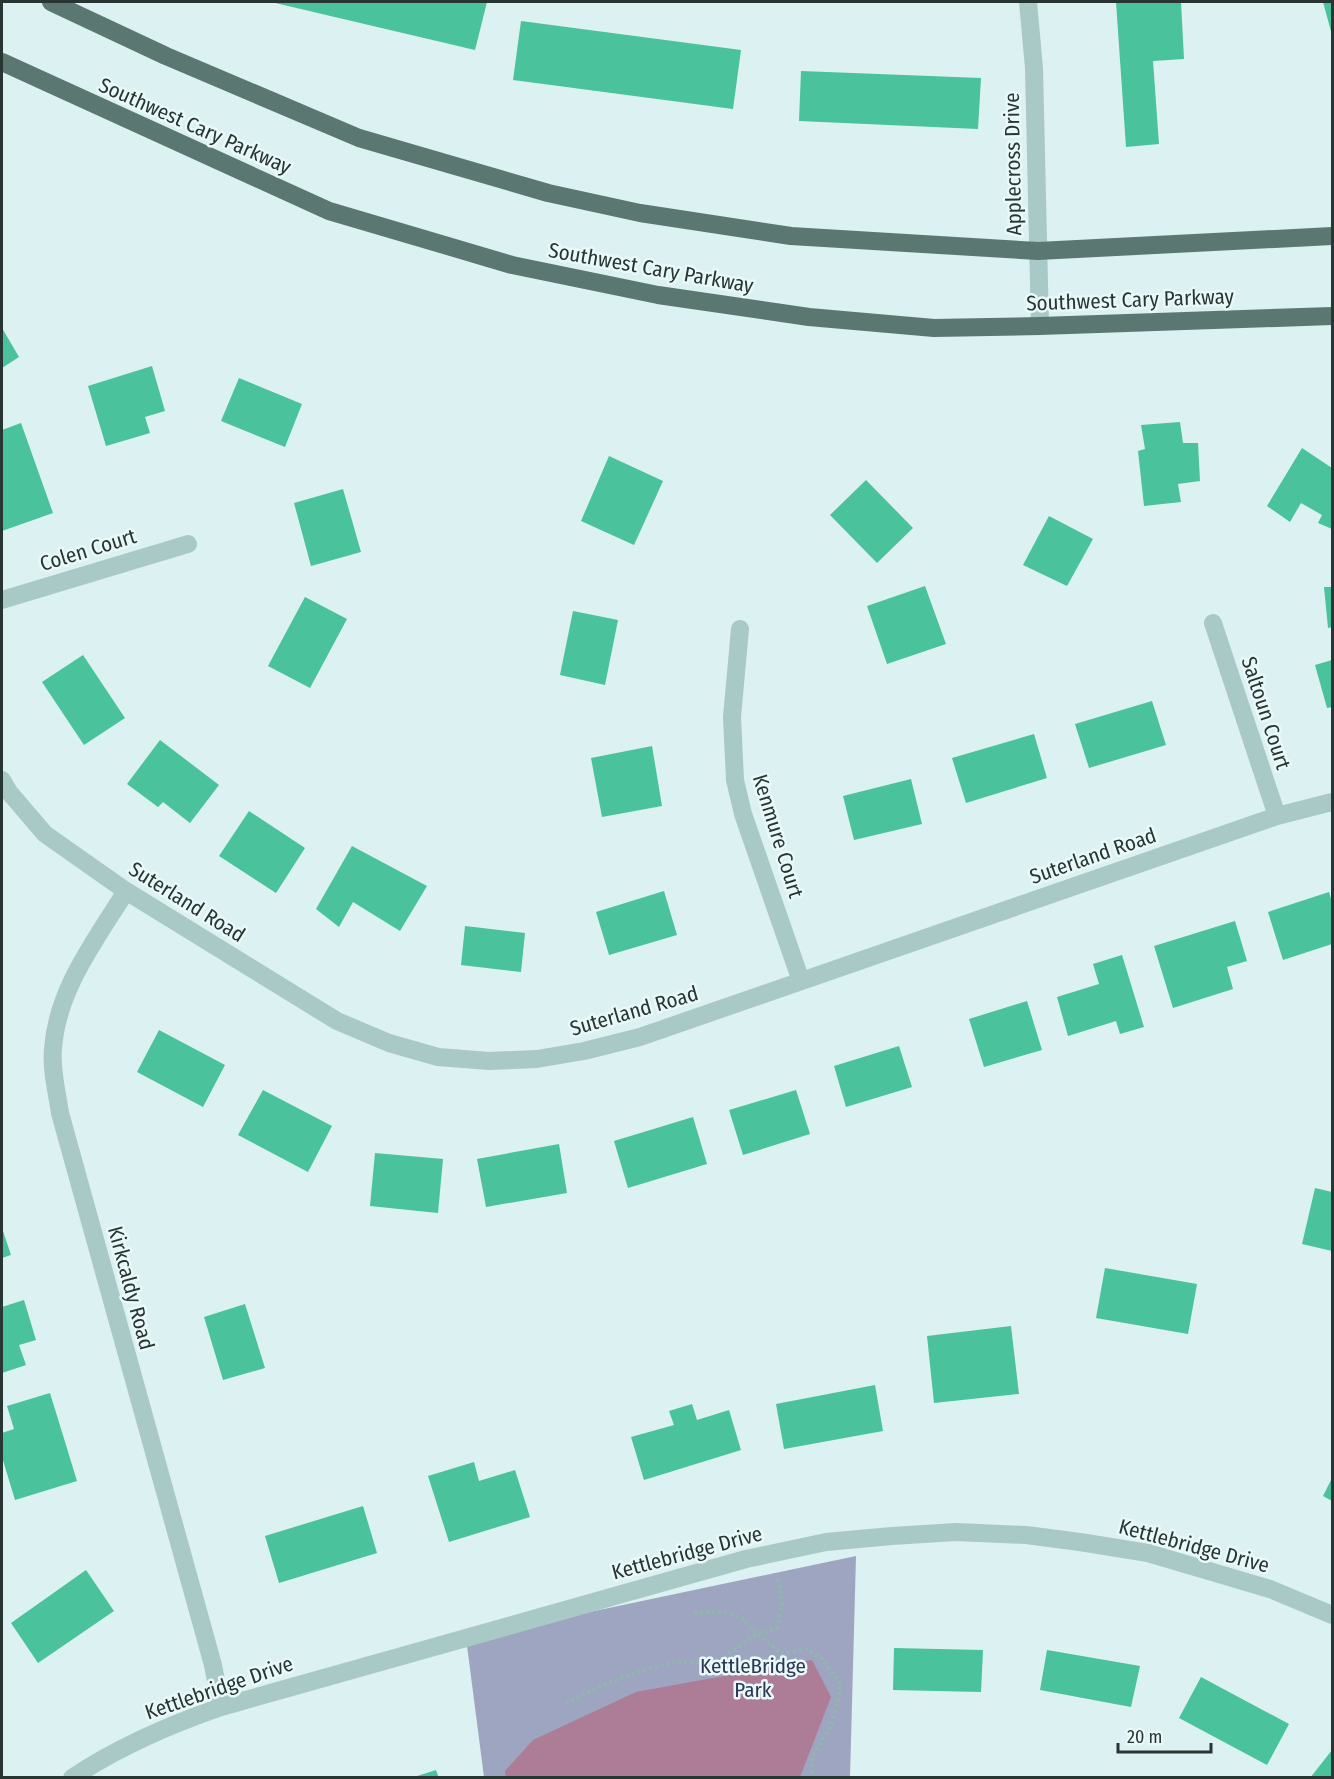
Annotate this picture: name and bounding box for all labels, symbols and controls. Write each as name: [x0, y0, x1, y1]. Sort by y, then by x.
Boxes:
street label: Southwest Cary Parkway: [95, 72, 296, 180]
street label: Applecross Drive: [999, 92, 1027, 236]
street label: Southwest Cary Parkway: [546, 237, 756, 299]
street label: Southwest Cary Parkway: [1026, 283, 1235, 317]
street label: Colen Court: [37, 523, 140, 577]
street label: Saltoun Court: [1236, 653, 1296, 773]
street label: Kenmure Court: [747, 771, 809, 901]
street label: Suterland Road: [1026, 822, 1160, 890]
street label: Suterland Road: [124, 856, 250, 948]
street label: Suterland Road: [567, 980, 701, 1042]
street label: Kirkcaldy Road: [102, 1223, 160, 1353]
street label: Kettlebridge Drive: [1116, 1513, 1272, 1579]
street label: Kettlebridge Drive: [609, 1520, 765, 1586]
street label: Kettlebridge Drive: [142, 1650, 296, 1726]
park label: KettleBridge Park: [700, 1653, 806, 1703]
scale bar: [1118, 1716, 1211, 1754]
text: 20 m: [1127, 1726, 1162, 1748]

